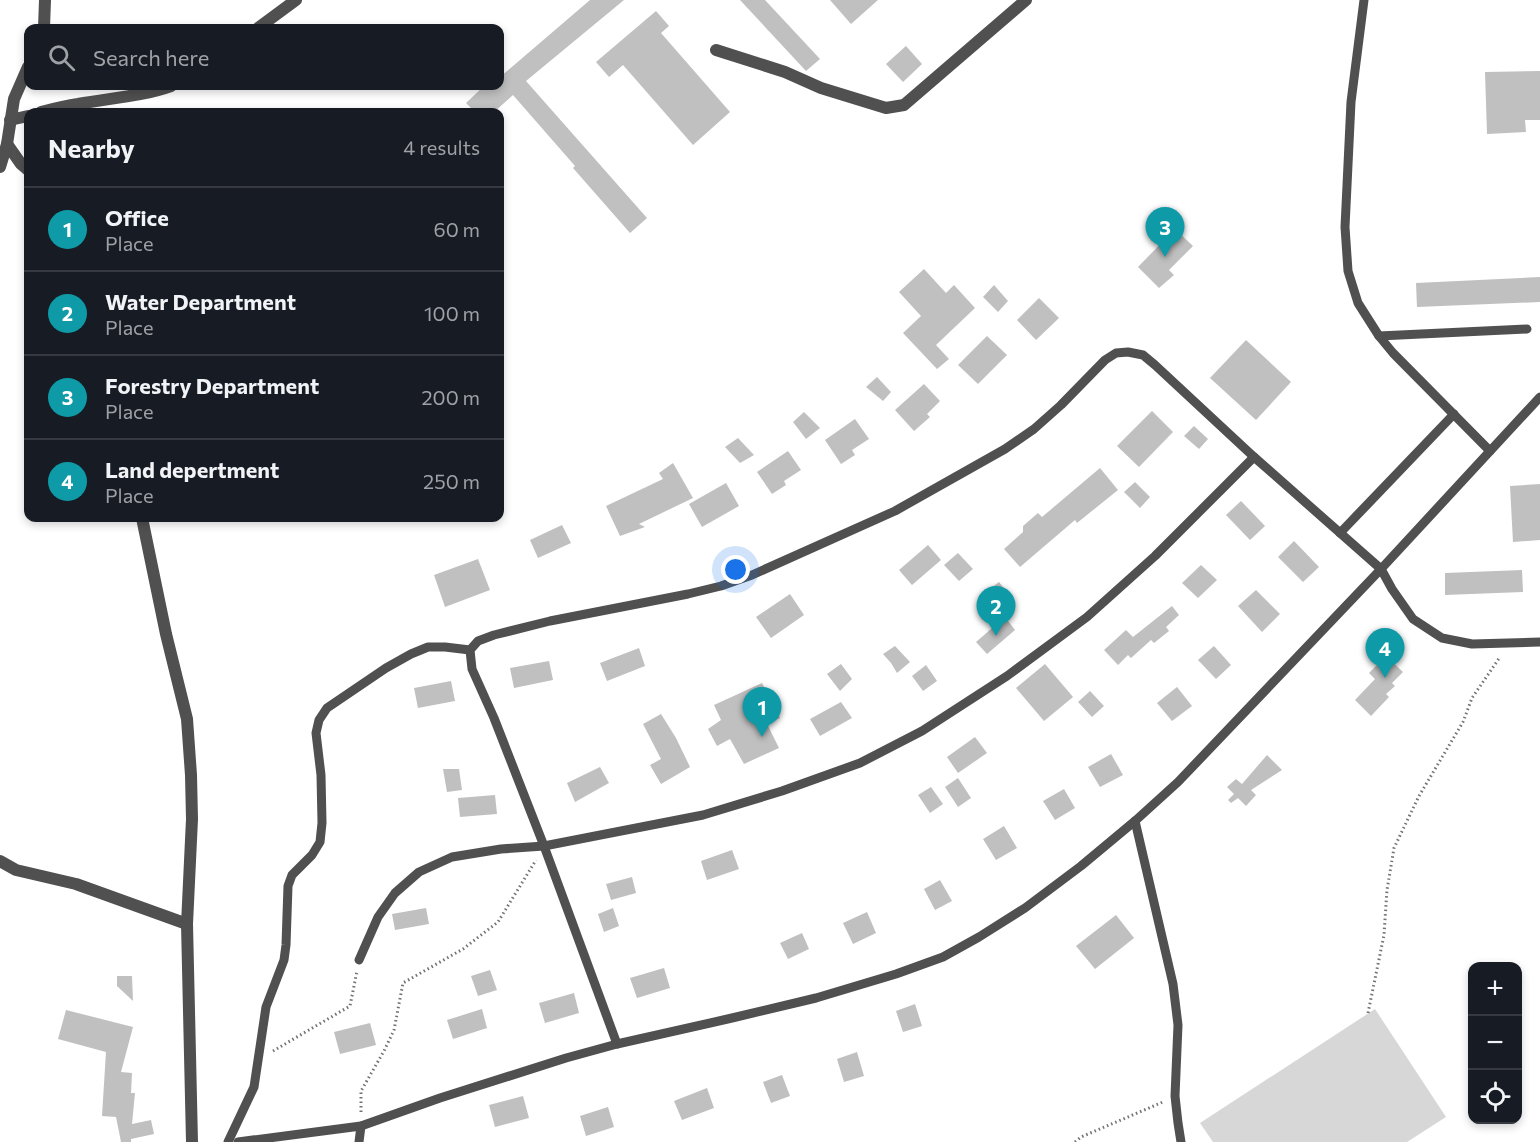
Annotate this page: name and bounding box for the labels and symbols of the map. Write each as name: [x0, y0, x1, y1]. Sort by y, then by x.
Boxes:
pin: 3: [1146, 208, 1184, 257]
your location: [721, 555, 750, 584]
pin: 2: [976, 586, 1016, 636]
pin: 4: [1366, 628, 1404, 678]
pin: 1: [742, 688, 782, 737]

